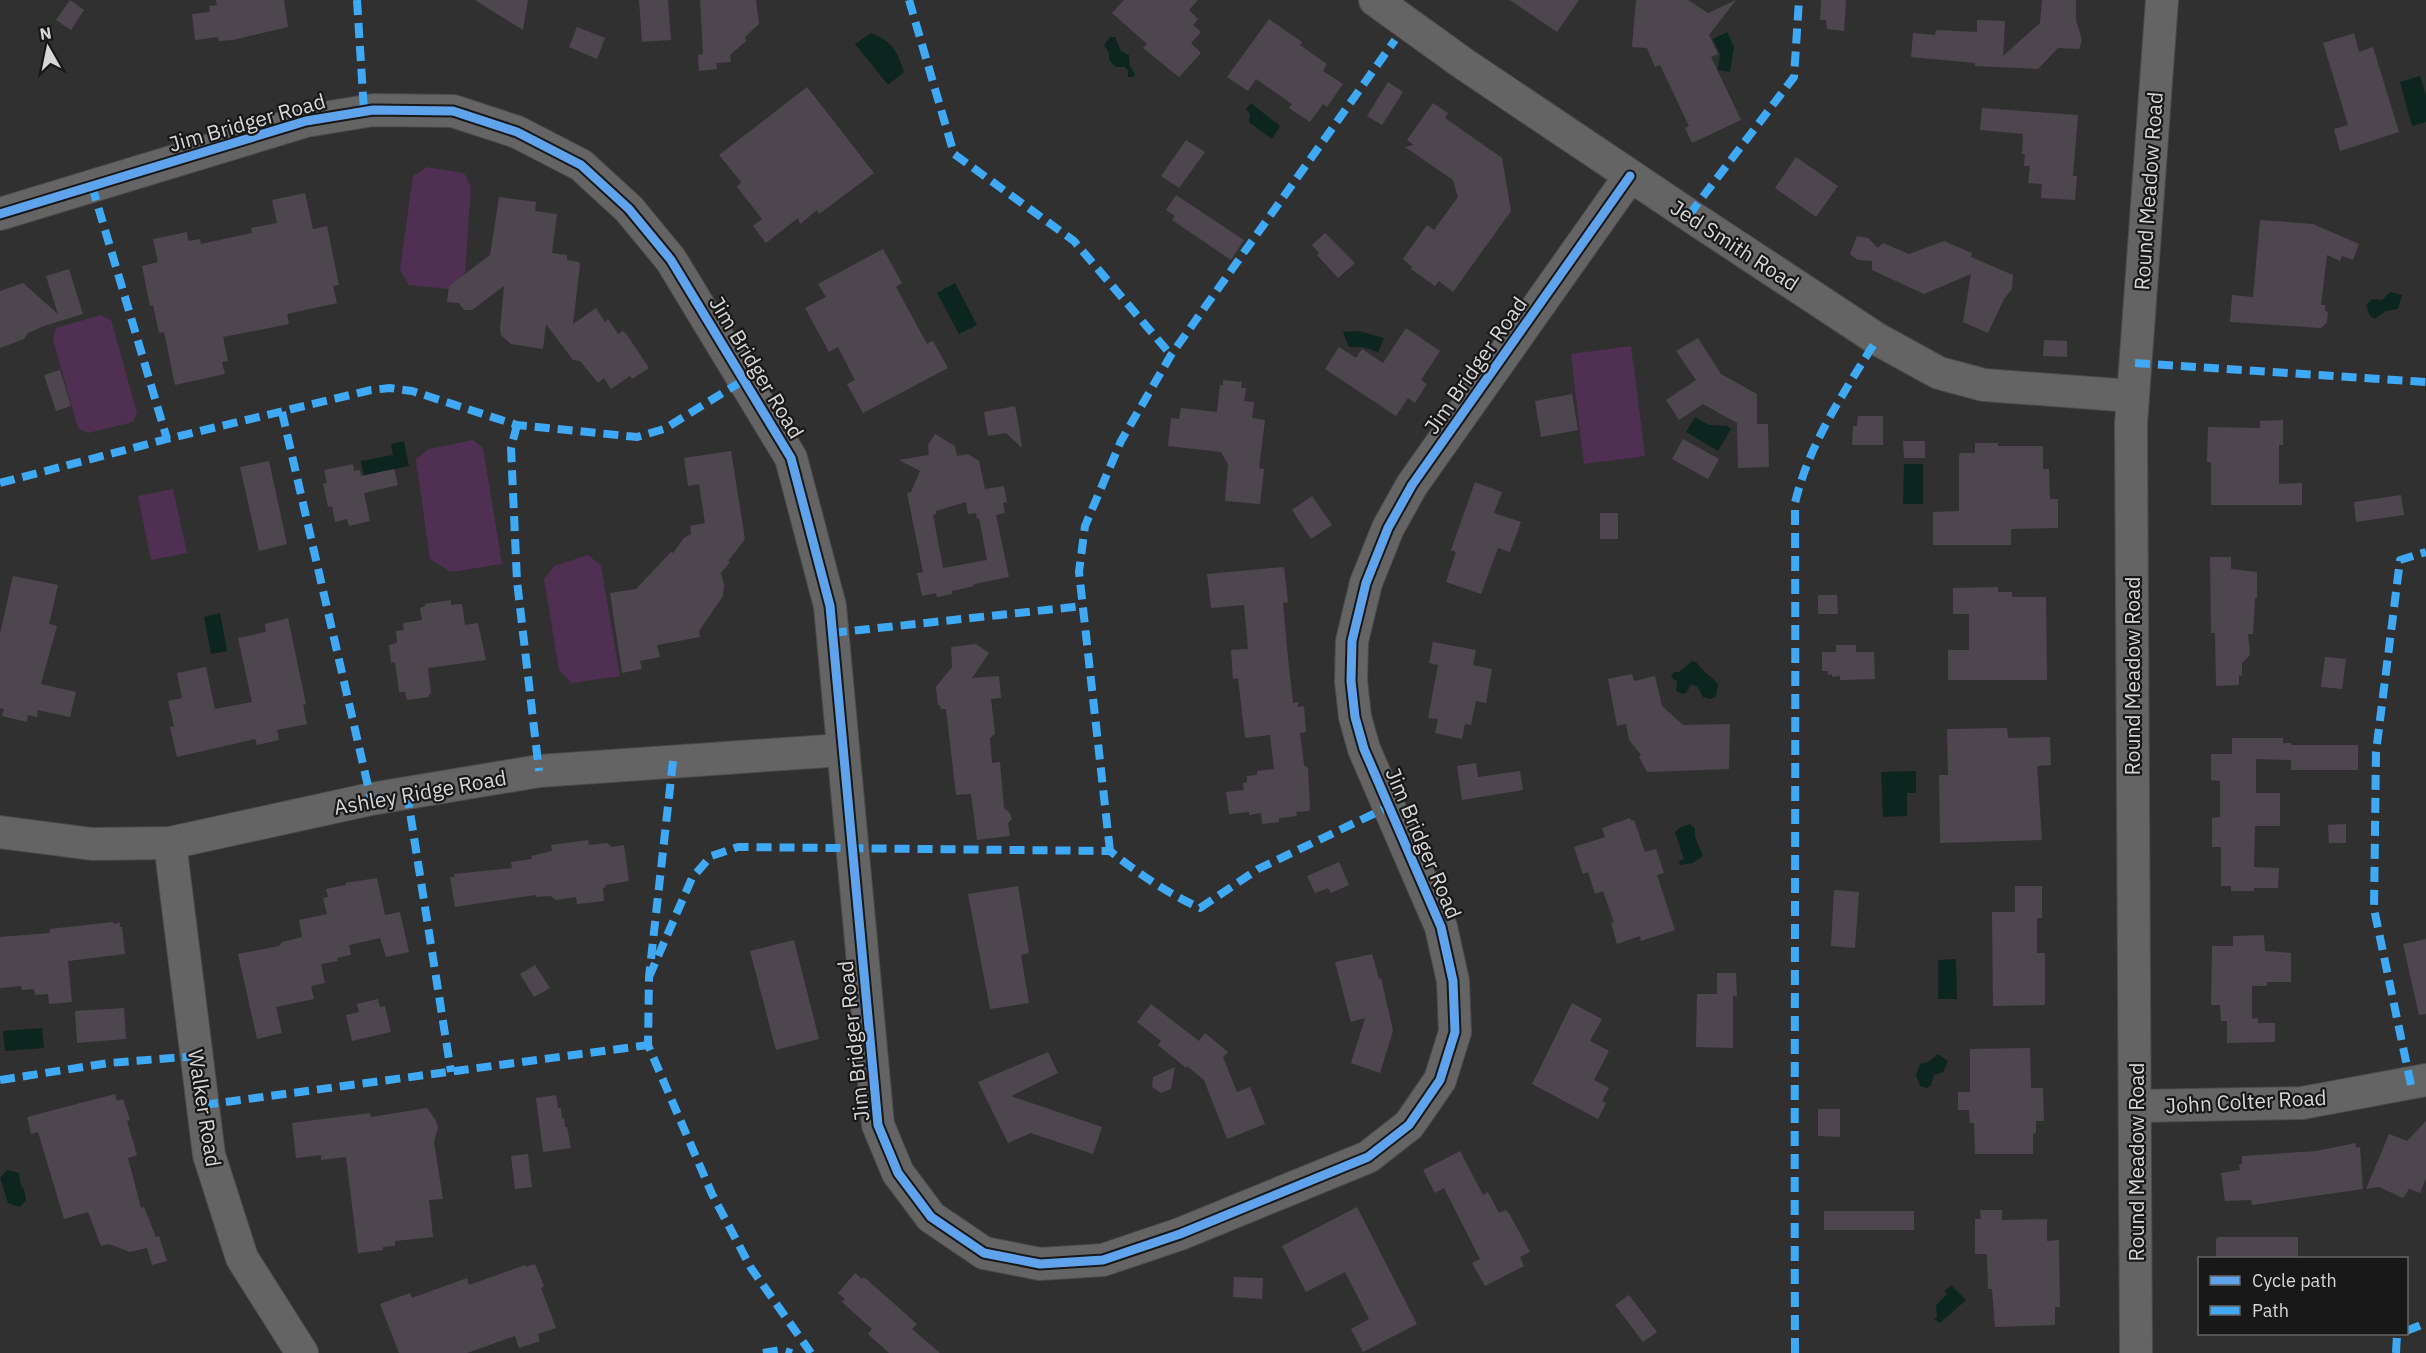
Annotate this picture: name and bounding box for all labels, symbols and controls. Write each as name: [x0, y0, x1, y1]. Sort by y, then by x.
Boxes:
north arrow: [18, 18, 78, 78]
text: N: [38, 22, 53, 44]
street label: Jim Bridger Road: [165, 86, 329, 158]
street label: Round Meadow Road: [2127, 91, 2169, 291]
street label: Jed Smith Road: [1665, 193, 1805, 297]
street label: Jim Bridger Road: [703, 291, 811, 443]
street label: Jim Bridger Road: [1417, 291, 1533, 439]
street label: Round Meadow Road: [2118, 577, 2146, 775]
street label: Ashley Ridge Road: [331, 763, 509, 821]
street label: Jim Bridger Road: [1380, 763, 1468, 923]
street label: Jim Bridger Road: [831, 959, 875, 1123]
street label: Walker Road: [182, 1047, 228, 1169]
street label: Round Meadow Road: [2122, 1063, 2150, 1261]
street label: John Colter Road: [2165, 1083, 2327, 1119]
legend: [2198, 1257, 2408, 1335]
text: Cycle path: [2252, 1269, 2337, 1292]
text: Path: [2252, 1299, 2289, 1322]

